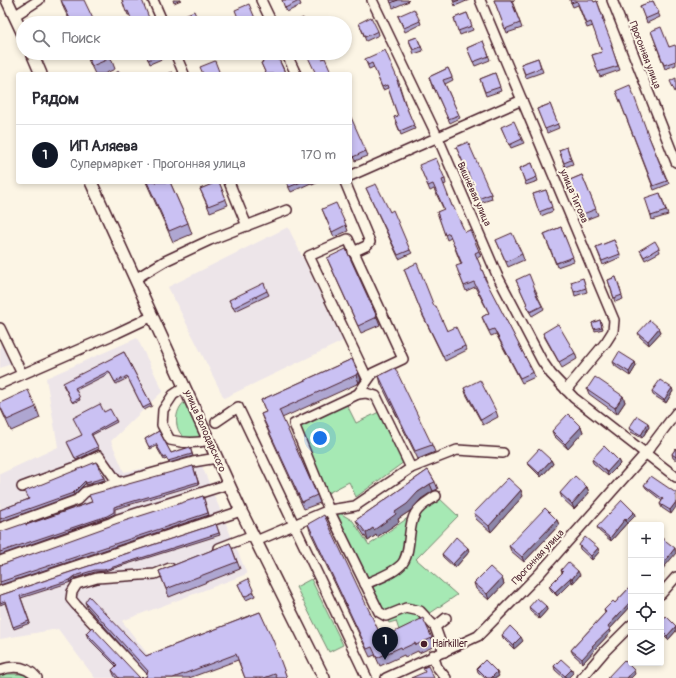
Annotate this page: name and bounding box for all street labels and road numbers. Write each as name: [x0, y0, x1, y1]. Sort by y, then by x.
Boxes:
street label: Прогонная улица: [627, 20, 663, 91]
street label: Вишнёвая улица: [455, 160, 494, 228]
street label: улица Титова: [557, 166, 591, 225]
street label: улица Володарского: [181, 387, 229, 474]
street label: Прогонная улица: [509, 527, 567, 587]

